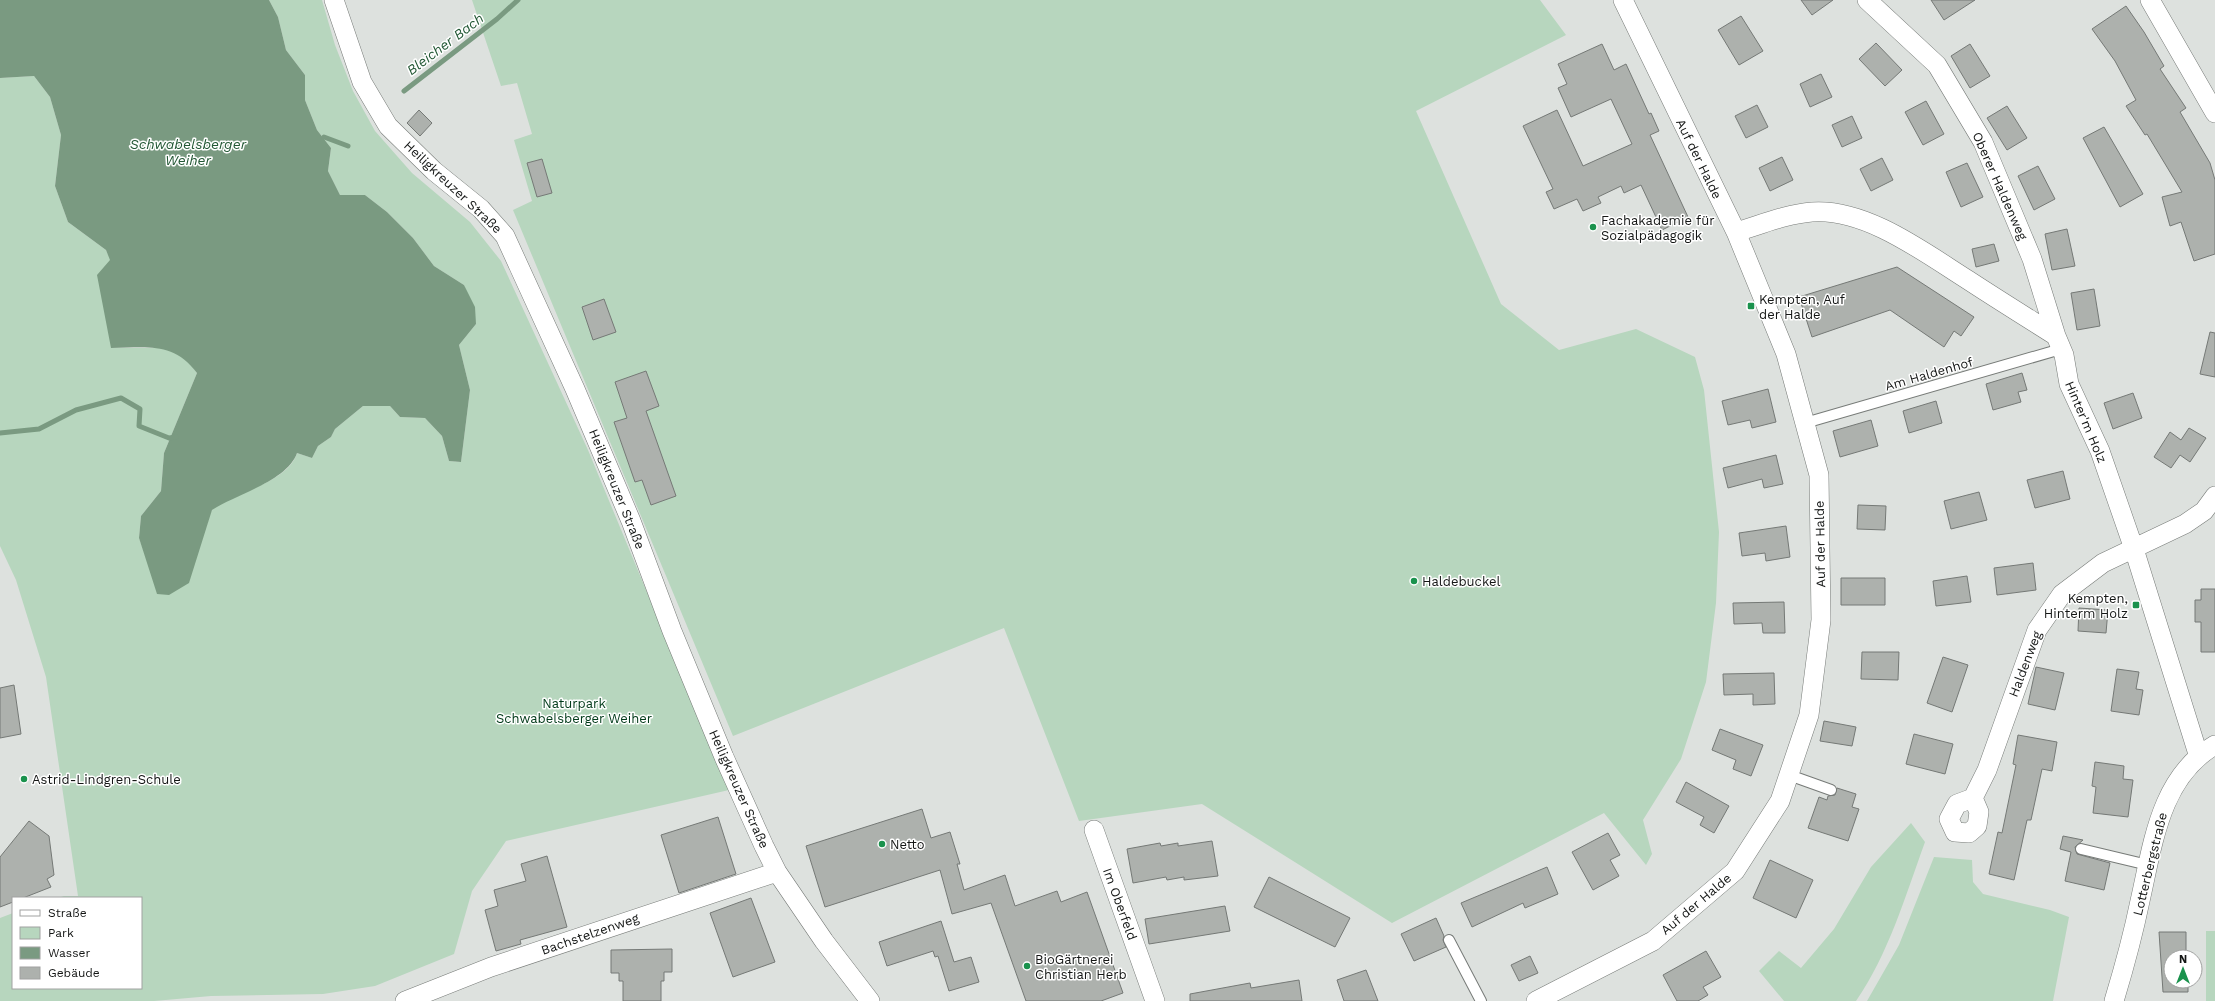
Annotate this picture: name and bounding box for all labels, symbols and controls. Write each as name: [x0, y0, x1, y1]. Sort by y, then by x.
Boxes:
water label: Bleicher Bach: [403, 10, 487, 78]
street label: Auf der Halde: [1673, 117, 1725, 201]
street label: Oberer Haldenweg: [1969, 130, 2031, 242]
water label: Schwabelsberger Weiher: [130, 136, 247, 168]
street label: Heiligkreuzer Straße: [401, 138, 505, 236]
place label: Fachakademie für Sozialpädagogik: [1601, 213, 1715, 243]
marker: Fachakademie für Sozialpädagogik: [1588, 222, 1598, 232]
place label: Kempten, Auf der Halde: [1759, 292, 1845, 322]
marker: Kempten, Auf der Halde: [1746, 301, 1756, 311]
street label: Am Haldenhof: [1883, 354, 1975, 394]
street label: Hinter'm Holz: [2062, 379, 2110, 465]
street label: Heiligkreuzer Straße: [586, 427, 648, 551]
street label: Auf der Halde: [1812, 500, 1828, 588]
place label: Haldebuckel: [1422, 574, 1501, 589]
marker: Haldebuckel: [1409, 576, 1419, 586]
place label: Kempten, Hinterm Holz: [2044, 591, 2128, 621]
marker: Kempten, Hinterm Holz: [2131, 600, 2141, 610]
street label: Haldenweg: [2006, 629, 2044, 699]
park label: Naturpark Schwabelsberger Weiher: [496, 696, 652, 726]
street label: Heiligkreuzer Straße: [706, 727, 772, 851]
place label: Astrid-Lindgren-Schule: [32, 772, 181, 787]
marker: Astrid-Lindgren-Schule: [19, 774, 29, 784]
street label: Lotterbergstraße: [2130, 811, 2170, 917]
place label: Netto: [890, 837, 925, 852]
marker: Netto: [877, 839, 887, 849]
street label: Im Oberfeld: [1100, 866, 1140, 942]
street label: Auf der Halde: [1658, 870, 1734, 938]
legend: [12, 897, 142, 989]
text: Straße: [48, 906, 87, 920]
street label: Bachstelzenweg: [539, 910, 641, 958]
text: Park: [48, 926, 74, 940]
text: Wasser: [48, 946, 90, 960]
north arrow: [2163, 949, 2203, 989]
place label: BioGärtnerei Christian Herb: [1035, 952, 1127, 982]
text: N: [2179, 953, 2187, 966]
marker: BioGärtnerei Christian Herb: [1022, 961, 1032, 971]
text: Gebäude: [48, 966, 100, 980]

